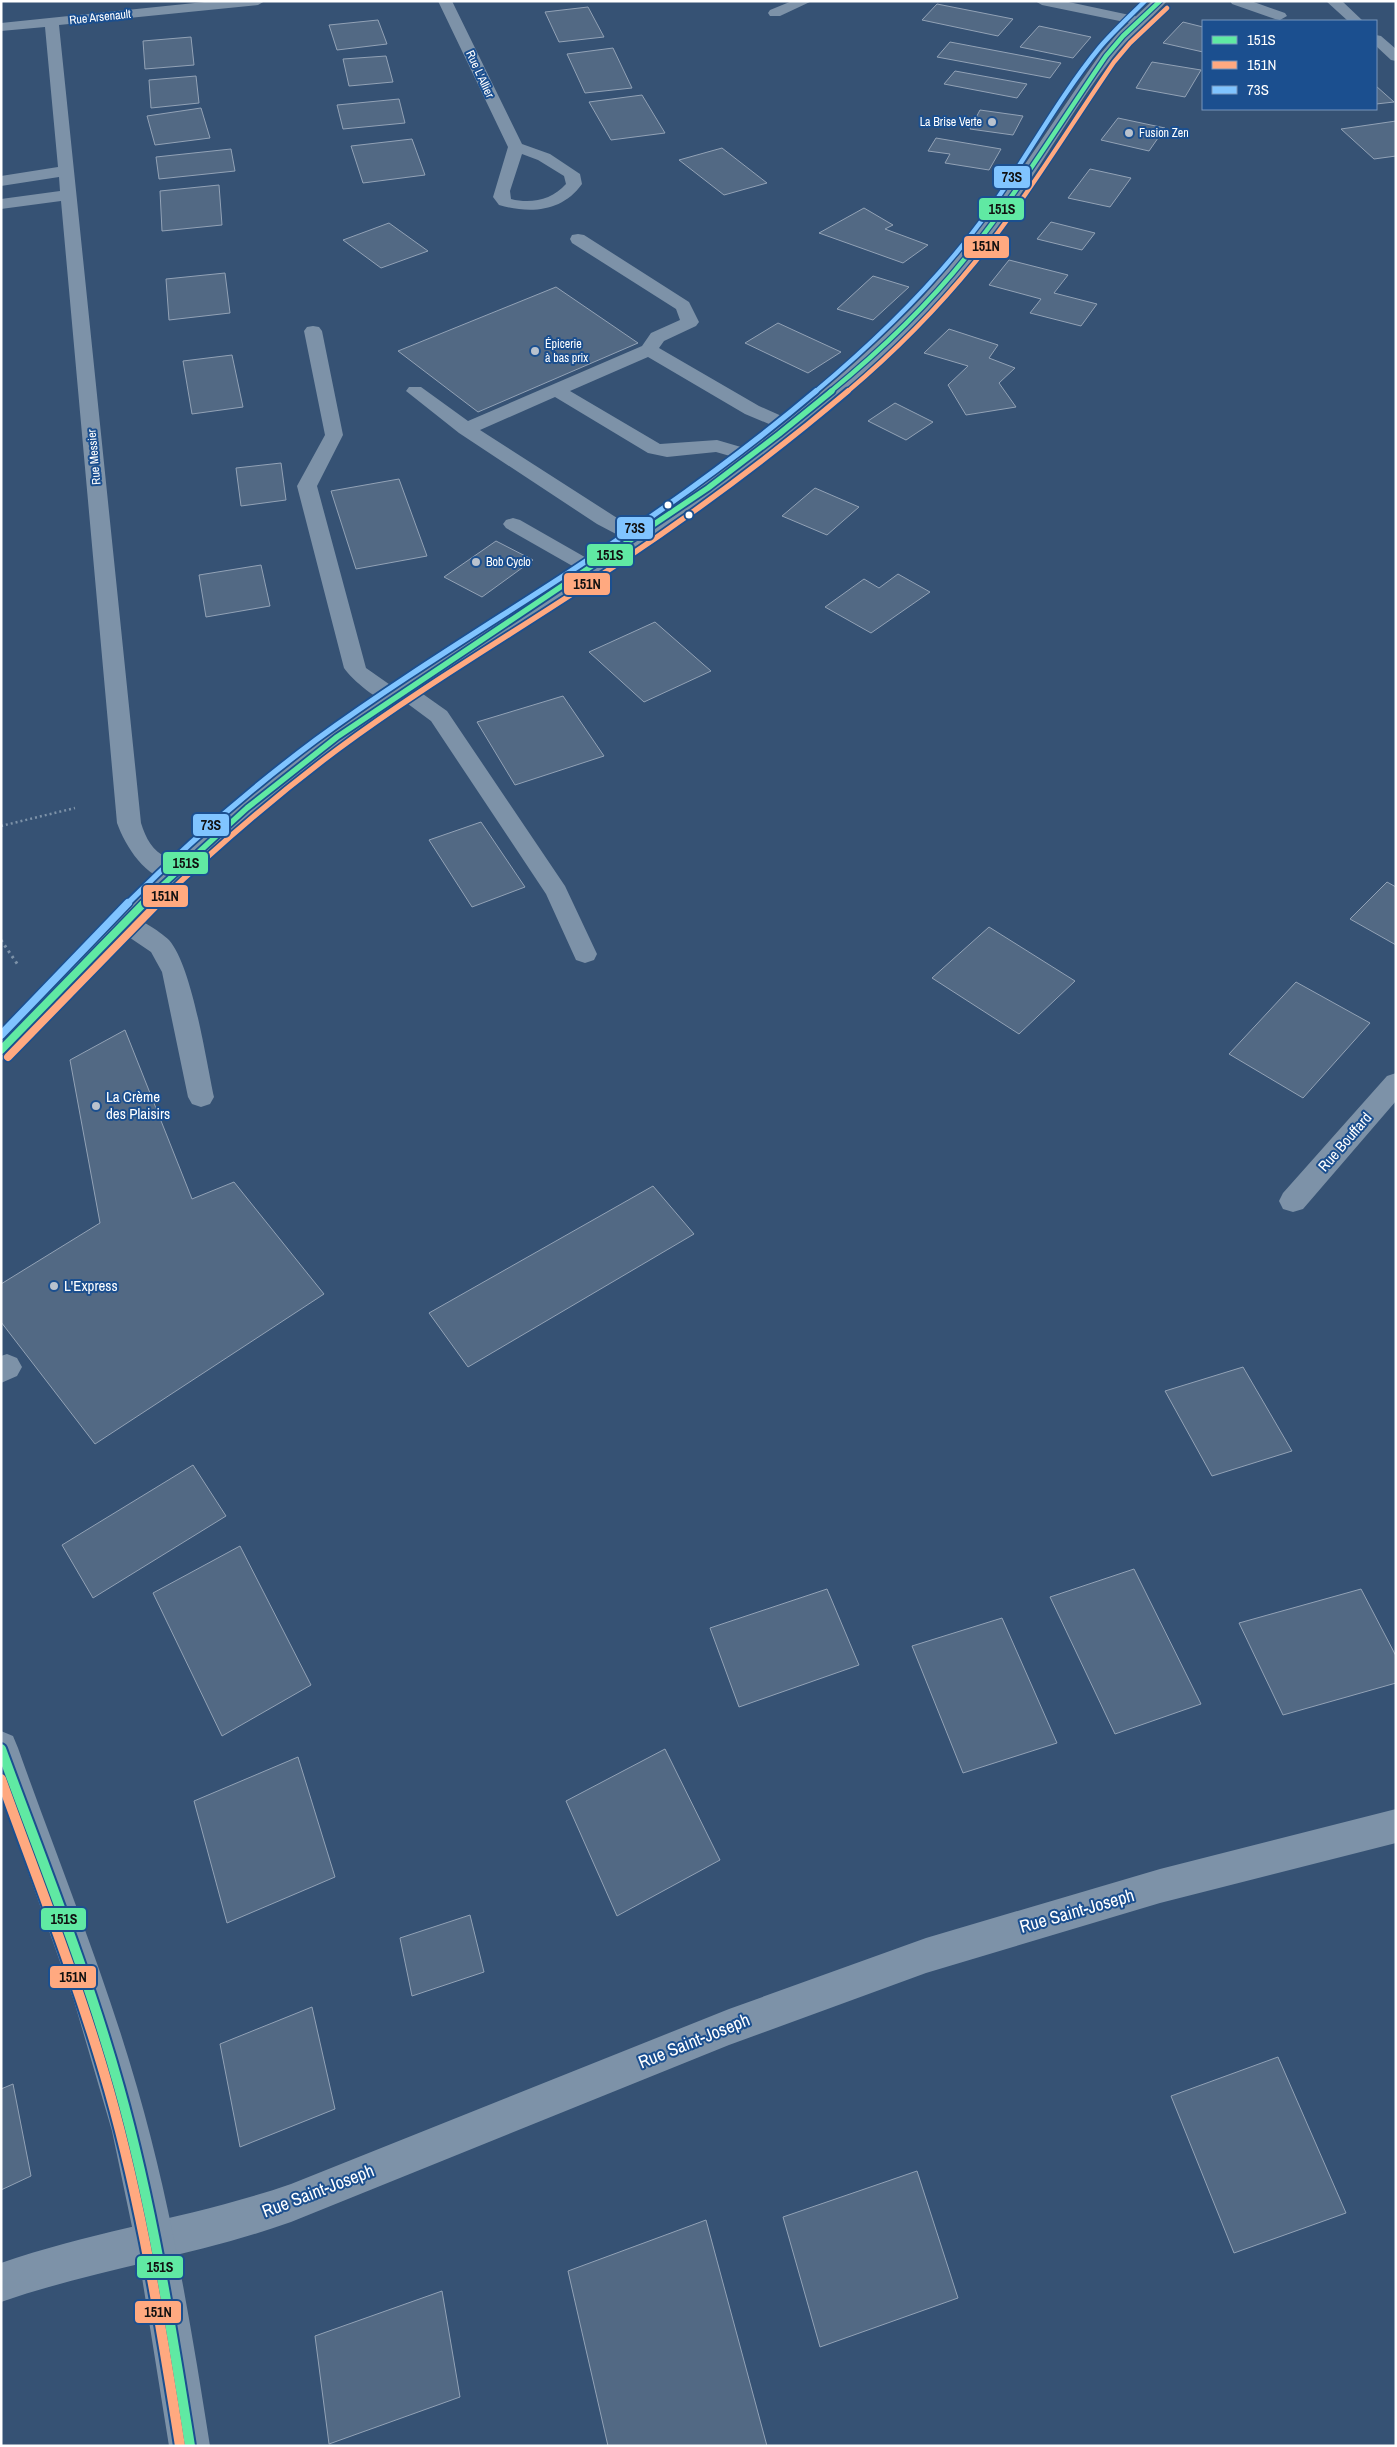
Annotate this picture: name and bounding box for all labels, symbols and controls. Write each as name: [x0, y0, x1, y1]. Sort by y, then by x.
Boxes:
street label: Rue Arsenault: [68, 6, 132, 28]
legend: [1202, 20, 1377, 110]
text: 151S: [1247, 29, 1276, 50]
street label: Rue L'Allier: [462, 48, 498, 101]
text: 151N: [1247, 54, 1276, 75]
text: 73S: [1247, 79, 1269, 100]
place label: La Brise Verte: [920, 114, 982, 130]
marker: La Brise Verte: [986, 116, 998, 128]
place label: Fusion Zen: [1139, 125, 1189, 141]
marker: Fusion Zen: [1123, 127, 1135, 139]
line badge: 73S: [993, 165, 1031, 189]
text: 73S: [1002, 168, 1023, 186]
line badge: 151S: [978, 197, 1025, 221]
text: 151S: [989, 200, 1016, 218]
line badge: 151N: [963, 235, 1010, 259]
text: 151N: [972, 237, 1000, 255]
place label: Épicerie à bas prix: [545, 336, 588, 366]
marker: Épicerie à bas prix: [529, 345, 541, 357]
street label: Rue Messier: [84, 428, 104, 485]
unlabelled marker: [663, 500, 673, 510]
unlabelled marker: [684, 510, 694, 520]
line badge: 73S: [616, 516, 654, 540]
text: 73S: [625, 519, 646, 537]
line badge: 151S: [586, 543, 634, 567]
text: 151S: [597, 546, 624, 564]
place label: Bob Cyclo: [486, 554, 531, 570]
marker: Bob Cyclo: [470, 556, 482, 568]
line badge: 151N: [563, 572, 611, 596]
text: 151N: [573, 575, 601, 593]
line badge: 73S: [192, 813, 230, 837]
text: 73S: [201, 816, 222, 834]
line badge: 151S: [162, 851, 209, 875]
text: 151S: [173, 854, 200, 872]
line badge: 151N: [142, 884, 189, 908]
text: 151N: [151, 887, 179, 905]
place label: La Crème des Plaisirs: [106, 1086, 170, 1124]
marker: La Crème des Plaisirs: [90, 1100, 102, 1112]
street label: Rue Bouffard: [1313, 1108, 1376, 1176]
place label: L'Express: [64, 1275, 118, 1296]
marker: L'Express: [48, 1280, 60, 1292]
street label: Rue Saint-Joseph: [1017, 1882, 1137, 1939]
line badge: 151S: [40, 1907, 87, 1931]
text: 151S: [51, 1910, 78, 1928]
line badge: 151N: [49, 1965, 97, 1989]
text: 151N: [59, 1968, 87, 1986]
street label: Rue Saint-Joseph: [634, 2007, 753, 2074]
street label: Rue Saint-Joseph: [258, 2158, 377, 2223]
line badge: 151S: [136, 2255, 184, 2279]
text: 151S: [147, 2258, 174, 2276]
line badge: 151N: [134, 2300, 182, 2324]
text: 151N: [144, 2303, 172, 2321]

